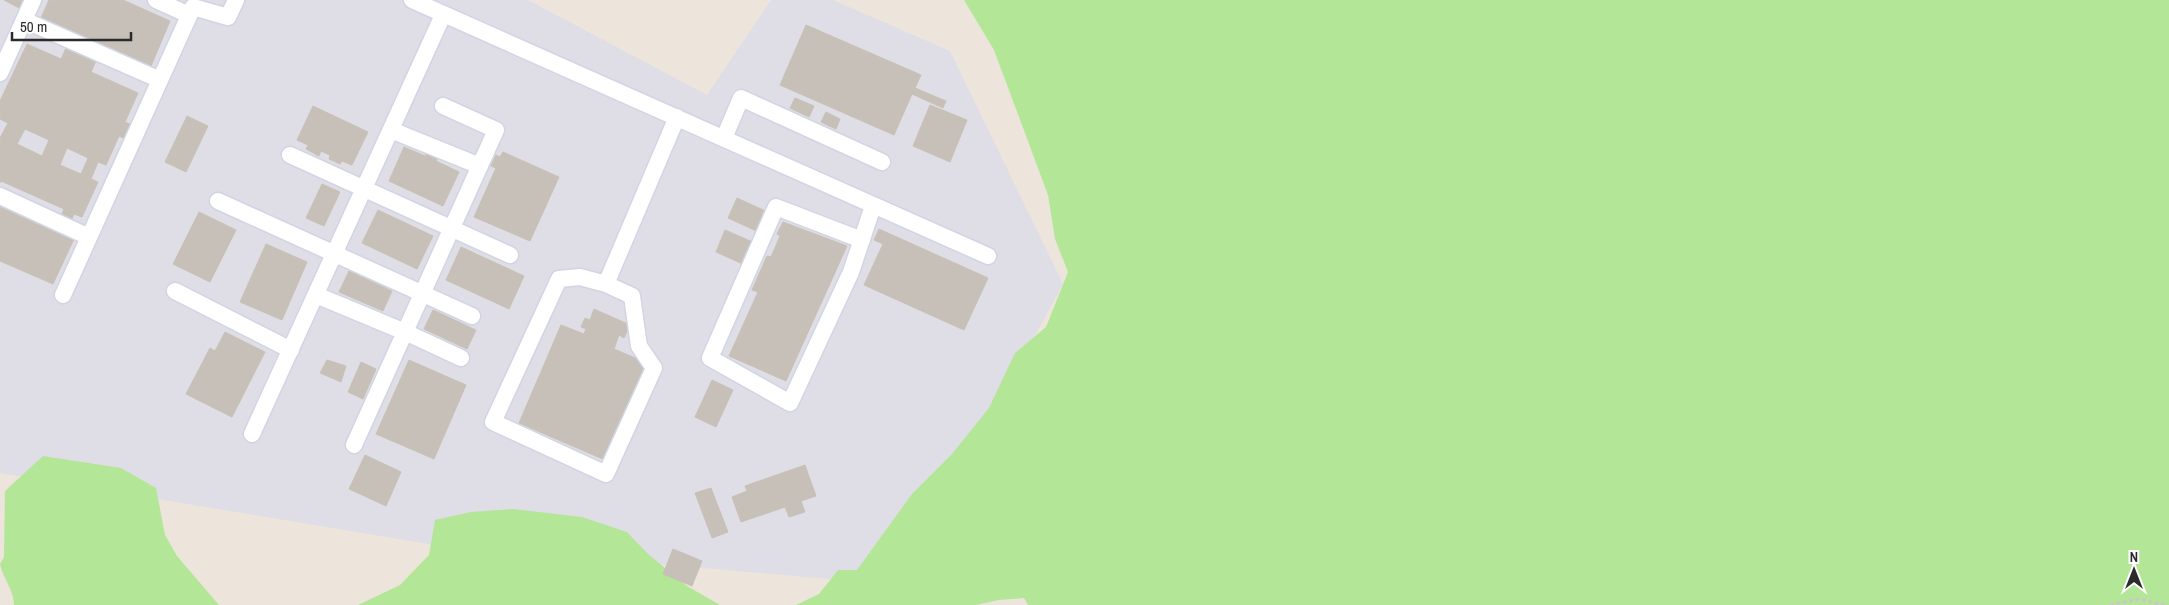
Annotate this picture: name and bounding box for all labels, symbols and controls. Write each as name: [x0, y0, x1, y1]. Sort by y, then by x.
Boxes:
scale bar: [12, 10, 131, 42]
text: 50 m: [20, 16, 47, 37]
north arrow: [2109, 545, 2159, 595]
text: N: [2130, 548, 2138, 566]

